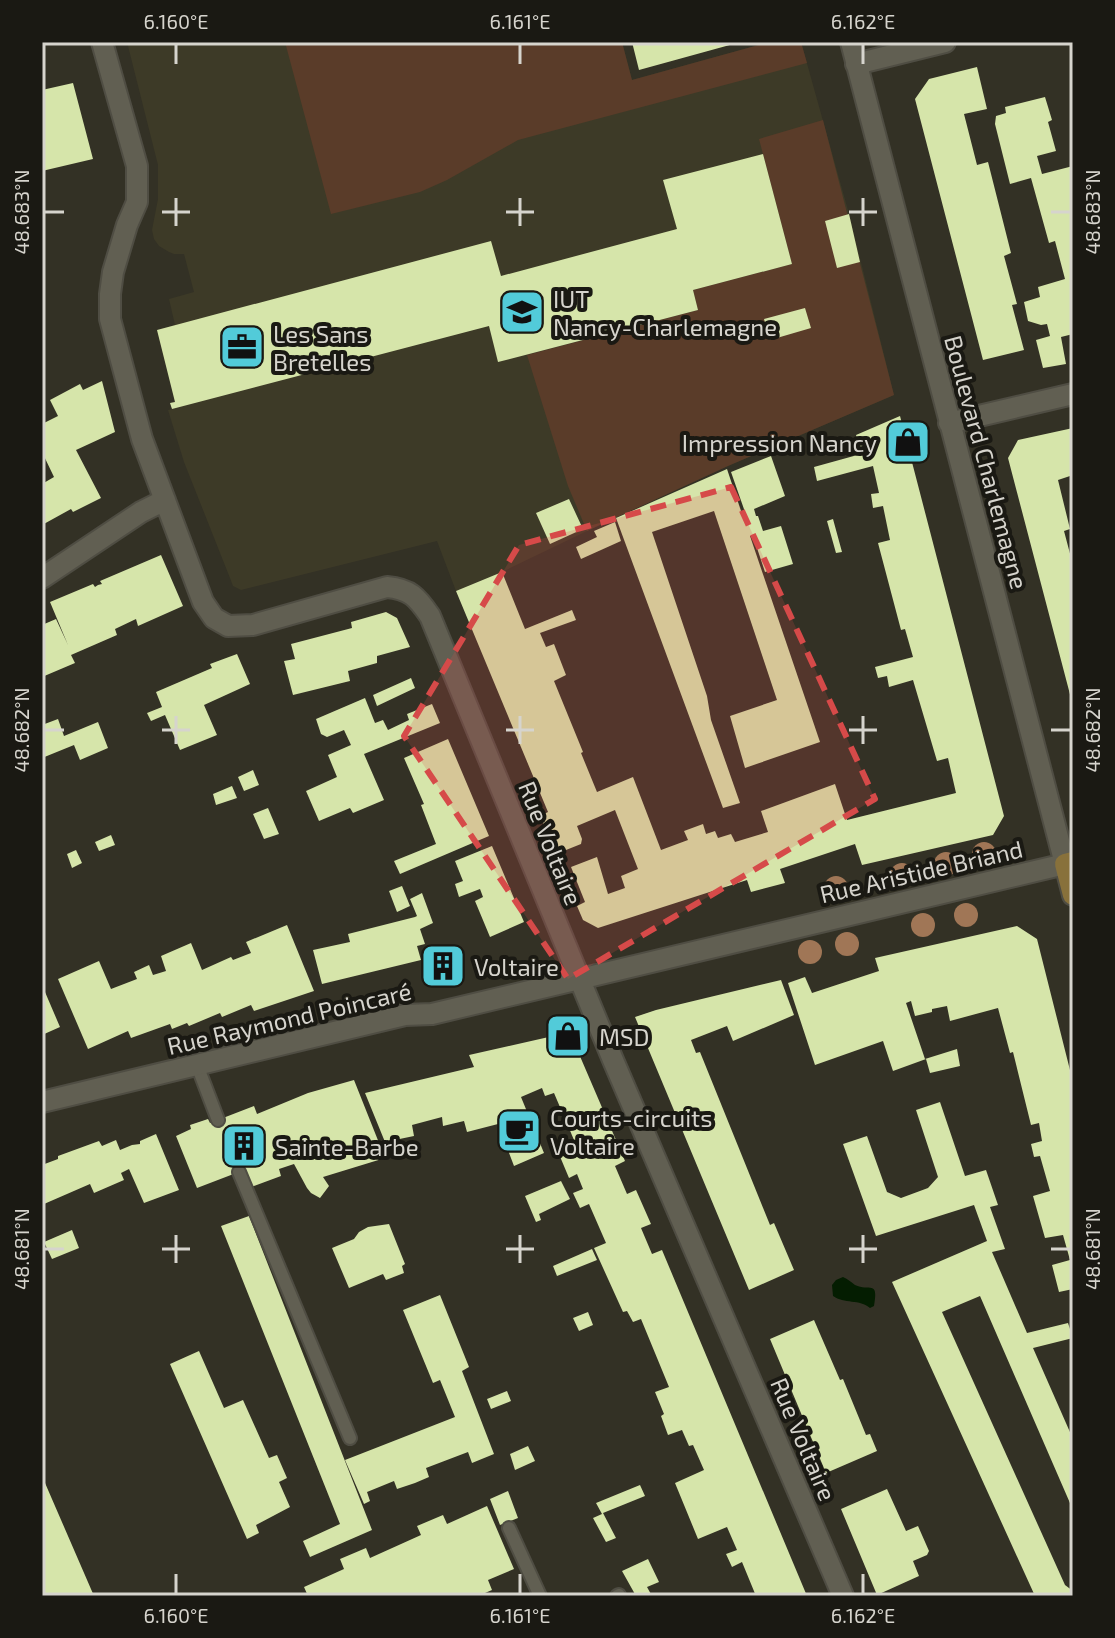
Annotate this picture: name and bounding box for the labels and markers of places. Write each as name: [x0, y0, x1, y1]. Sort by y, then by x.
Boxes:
place label: IUT Nancy-Charlemagne: [553, 284, 777, 341]
school or university icon: IUT Nancy-Charlemagne: [498, 288, 546, 336]
place label: Les Sans Bretelles: [273, 319, 371, 376]
office icon: Les Sans Bretelles: [218, 323, 266, 371]
shop icon: Impression Nancy: [884, 418, 932, 466]
place label: Impression Nancy: [682, 428, 877, 457]
building icon: Voltaire: [419, 942, 467, 990]
place label: Voltaire: [474, 952, 559, 981]
shop icon: MSD: [544, 1012, 592, 1060]
place label: MSD: [599, 1022, 649, 1051]
place label: Courts-circuits Voltaire: [550, 1103, 712, 1160]
cafe icon: Courts-circuits Voltaire: [495, 1107, 543, 1155]
building icon: Sainte-Barbe: [220, 1122, 268, 1170]
place label: Sainte-Barbe: [275, 1132, 419, 1161]

